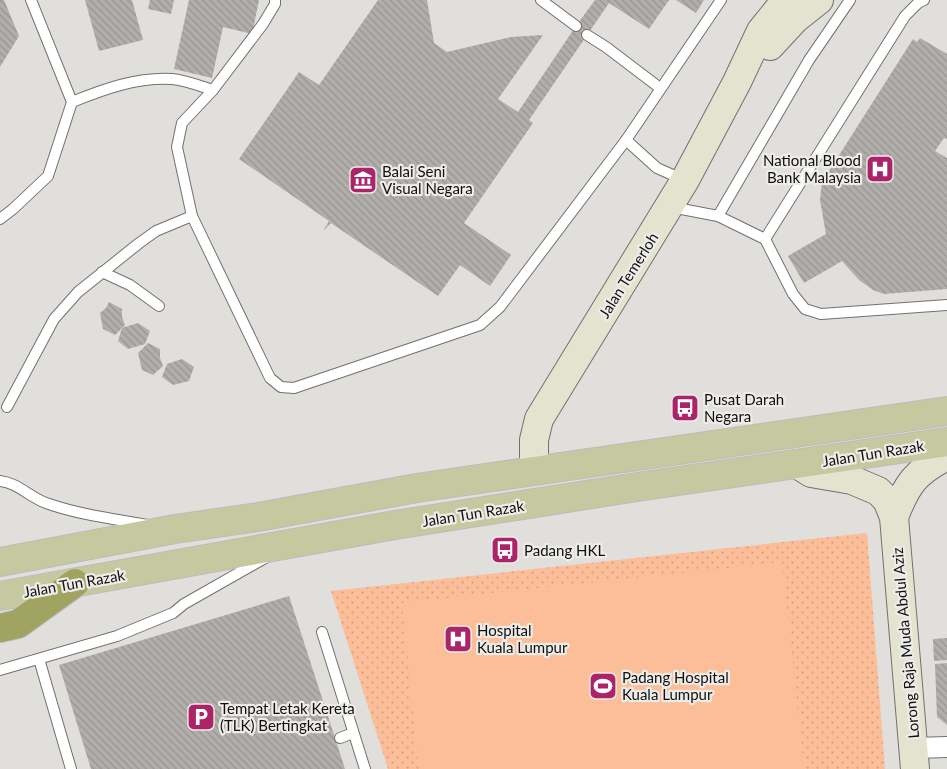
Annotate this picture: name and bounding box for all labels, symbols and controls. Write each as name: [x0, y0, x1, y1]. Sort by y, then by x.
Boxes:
place label: National Blood Bank Malaysia: [763, 151, 861, 186]
hospital icon: National Blood Bank Malaysia: [865, 154, 895, 184]
place label: Balai Seni Visual Negara: [382, 162, 473, 197]
museum icon: Balai Seni Visual Negara: [348, 165, 378, 195]
street label: Jalan Temerloh: [595, 229, 661, 321]
place label: Pusat Darah Negara: [704, 390, 784, 425]
bus stop icon: Pusat Darah Negara: [670, 393, 700, 423]
street label: Jalan Tun Razak: [821, 436, 925, 470]
street label: Jalan Tun Razak: [421, 496, 525, 530]
bus stop icon: Padang HKL: [490, 535, 520, 565]
place label: Padang HKL: [524, 541, 605, 559]
street label: Lorong Raja Muda Abdul Aziz: [888, 546, 922, 739]
street label: Jalan Tun Razak: [22, 565, 127, 601]
place label: Hospital Kuala Lumpur: [477, 621, 568, 656]
hospital icon: Hospital Kuala Lumpur: [443, 624, 473, 654]
place label: Padang Hospital Kuala Lumpur: [622, 668, 729, 703]
sports icon: Padang Hospital Kuala Lumpur: [588, 671, 618, 701]
place label: Tempat Letak Kereta (TLK) Bertingkat: [220, 699, 355, 734]
parking icon: Tempat Letak Kereta (TLK) Bertingkat: [186, 702, 216, 732]

